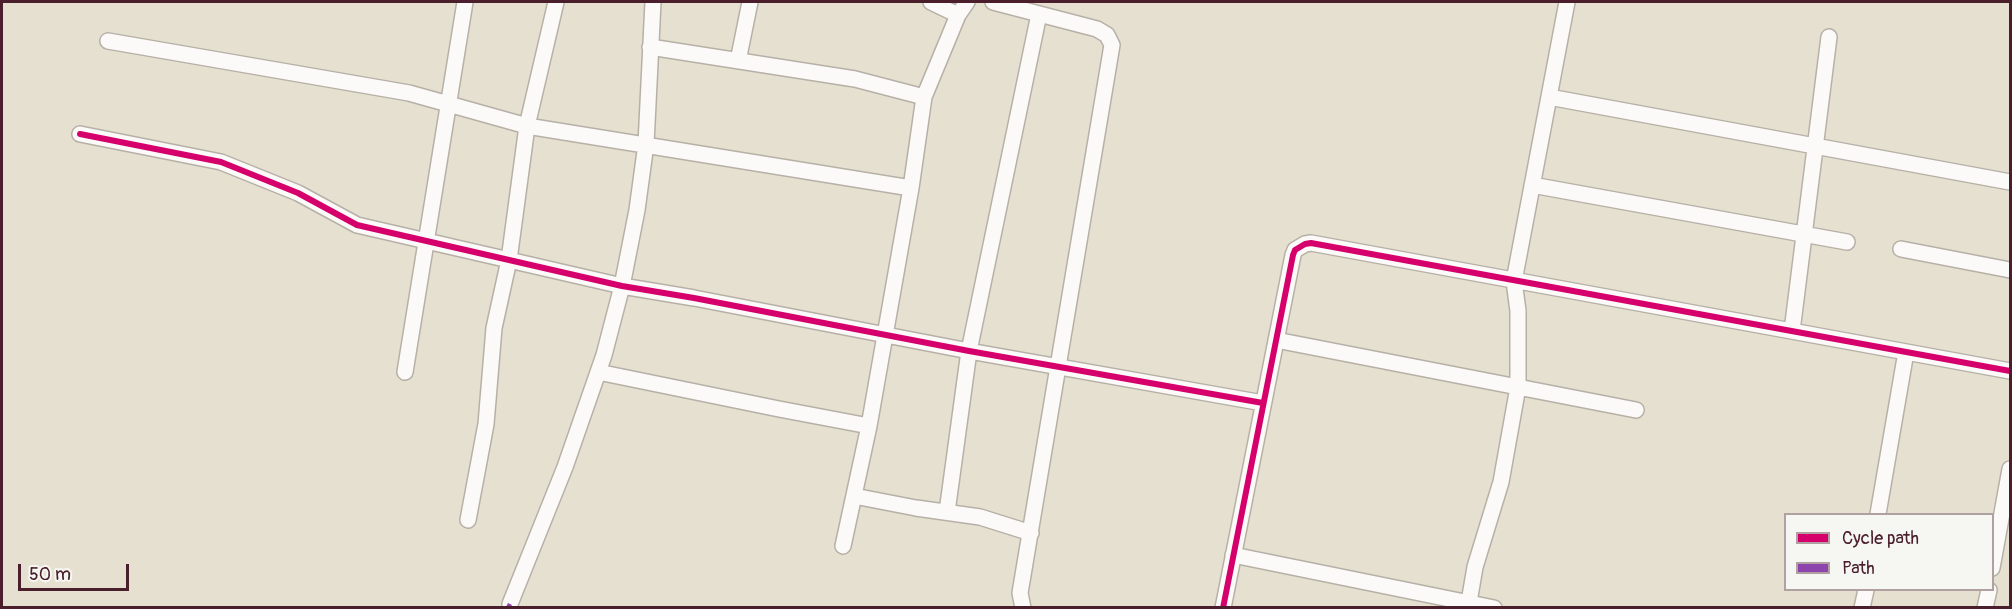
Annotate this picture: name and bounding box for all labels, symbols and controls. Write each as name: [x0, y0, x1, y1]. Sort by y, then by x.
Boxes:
legend: [1784, 513, 1994, 591]
text: Cycle path: [1842, 527, 1919, 550]
scale bar: [21, 552, 132, 590]
text: Path: [1842, 557, 1875, 580]
text: 50 m: [29, 563, 71, 586]

